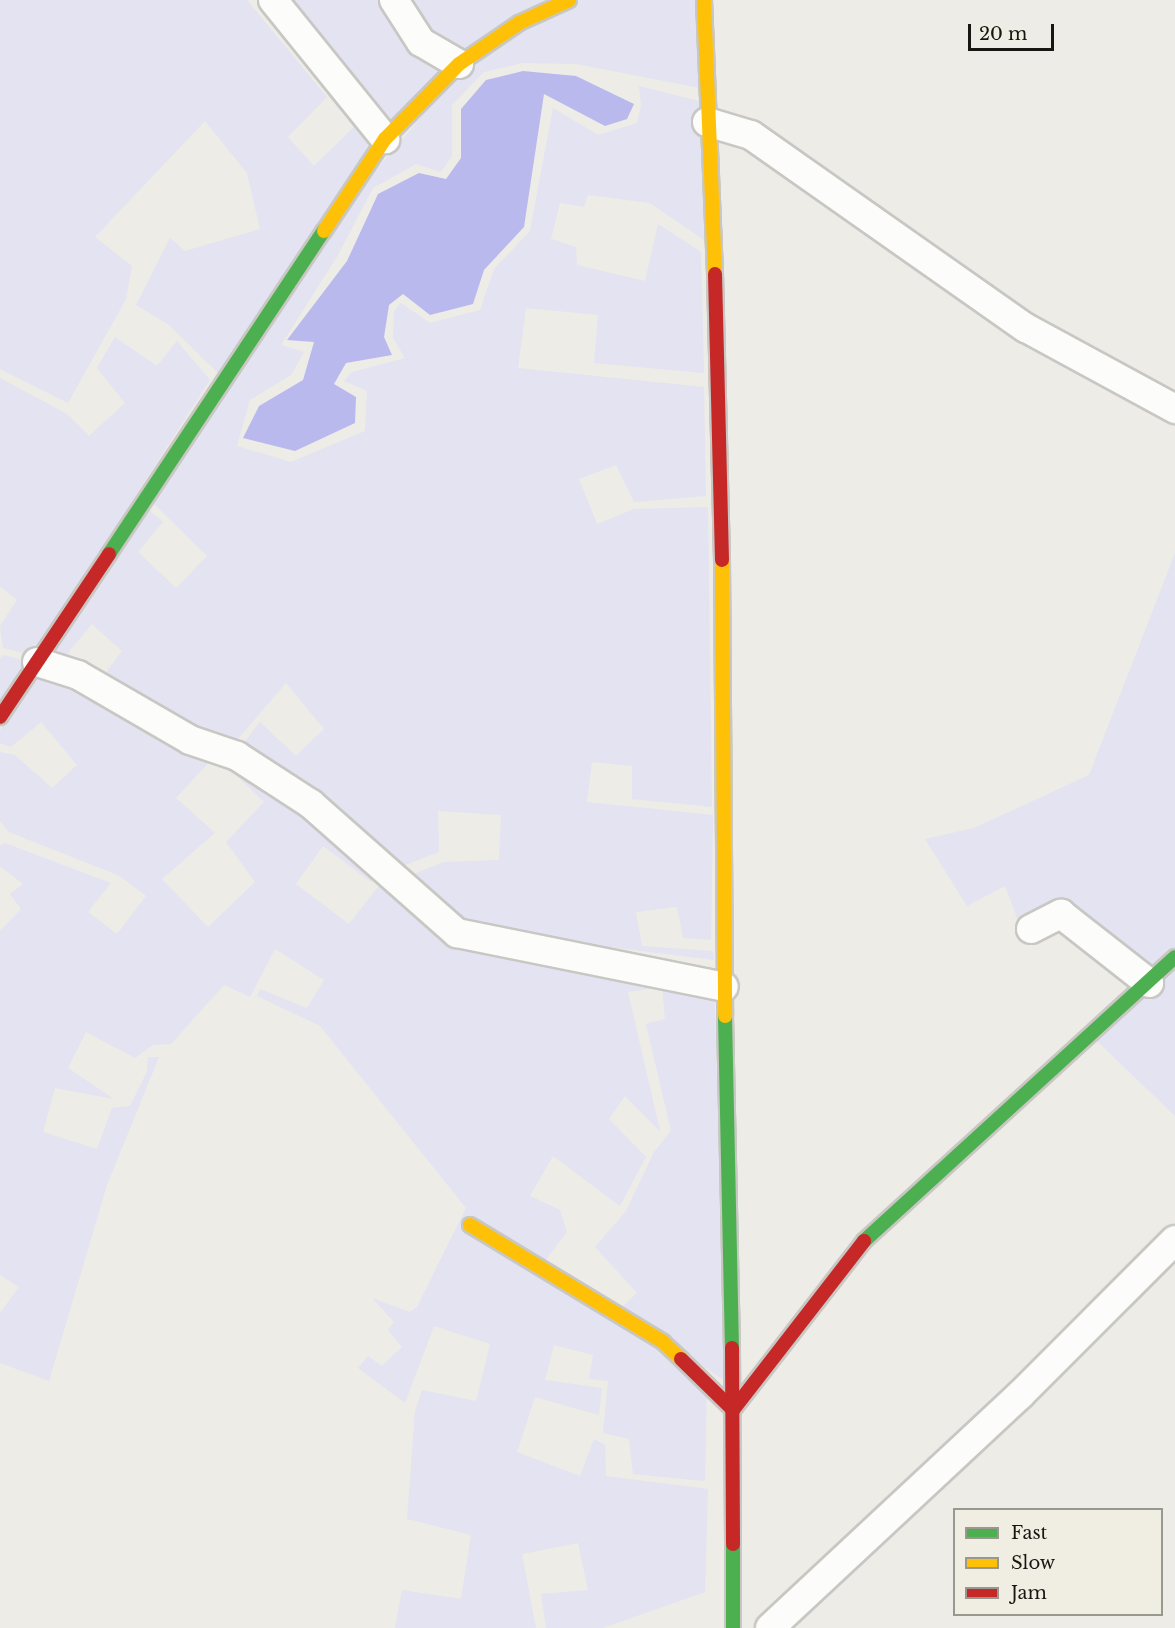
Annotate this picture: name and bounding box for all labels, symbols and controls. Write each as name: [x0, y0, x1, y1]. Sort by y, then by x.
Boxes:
scale bar: [971, 12, 1056, 50]
text: 20 m: [979, 23, 1027, 45]
legend: [953, 1508, 1163, 1616]
text: Fast: [1011, 1522, 1047, 1544]
text: Slow: [1011, 1552, 1055, 1574]
text: Jam: [1011, 1582, 1047, 1604]

